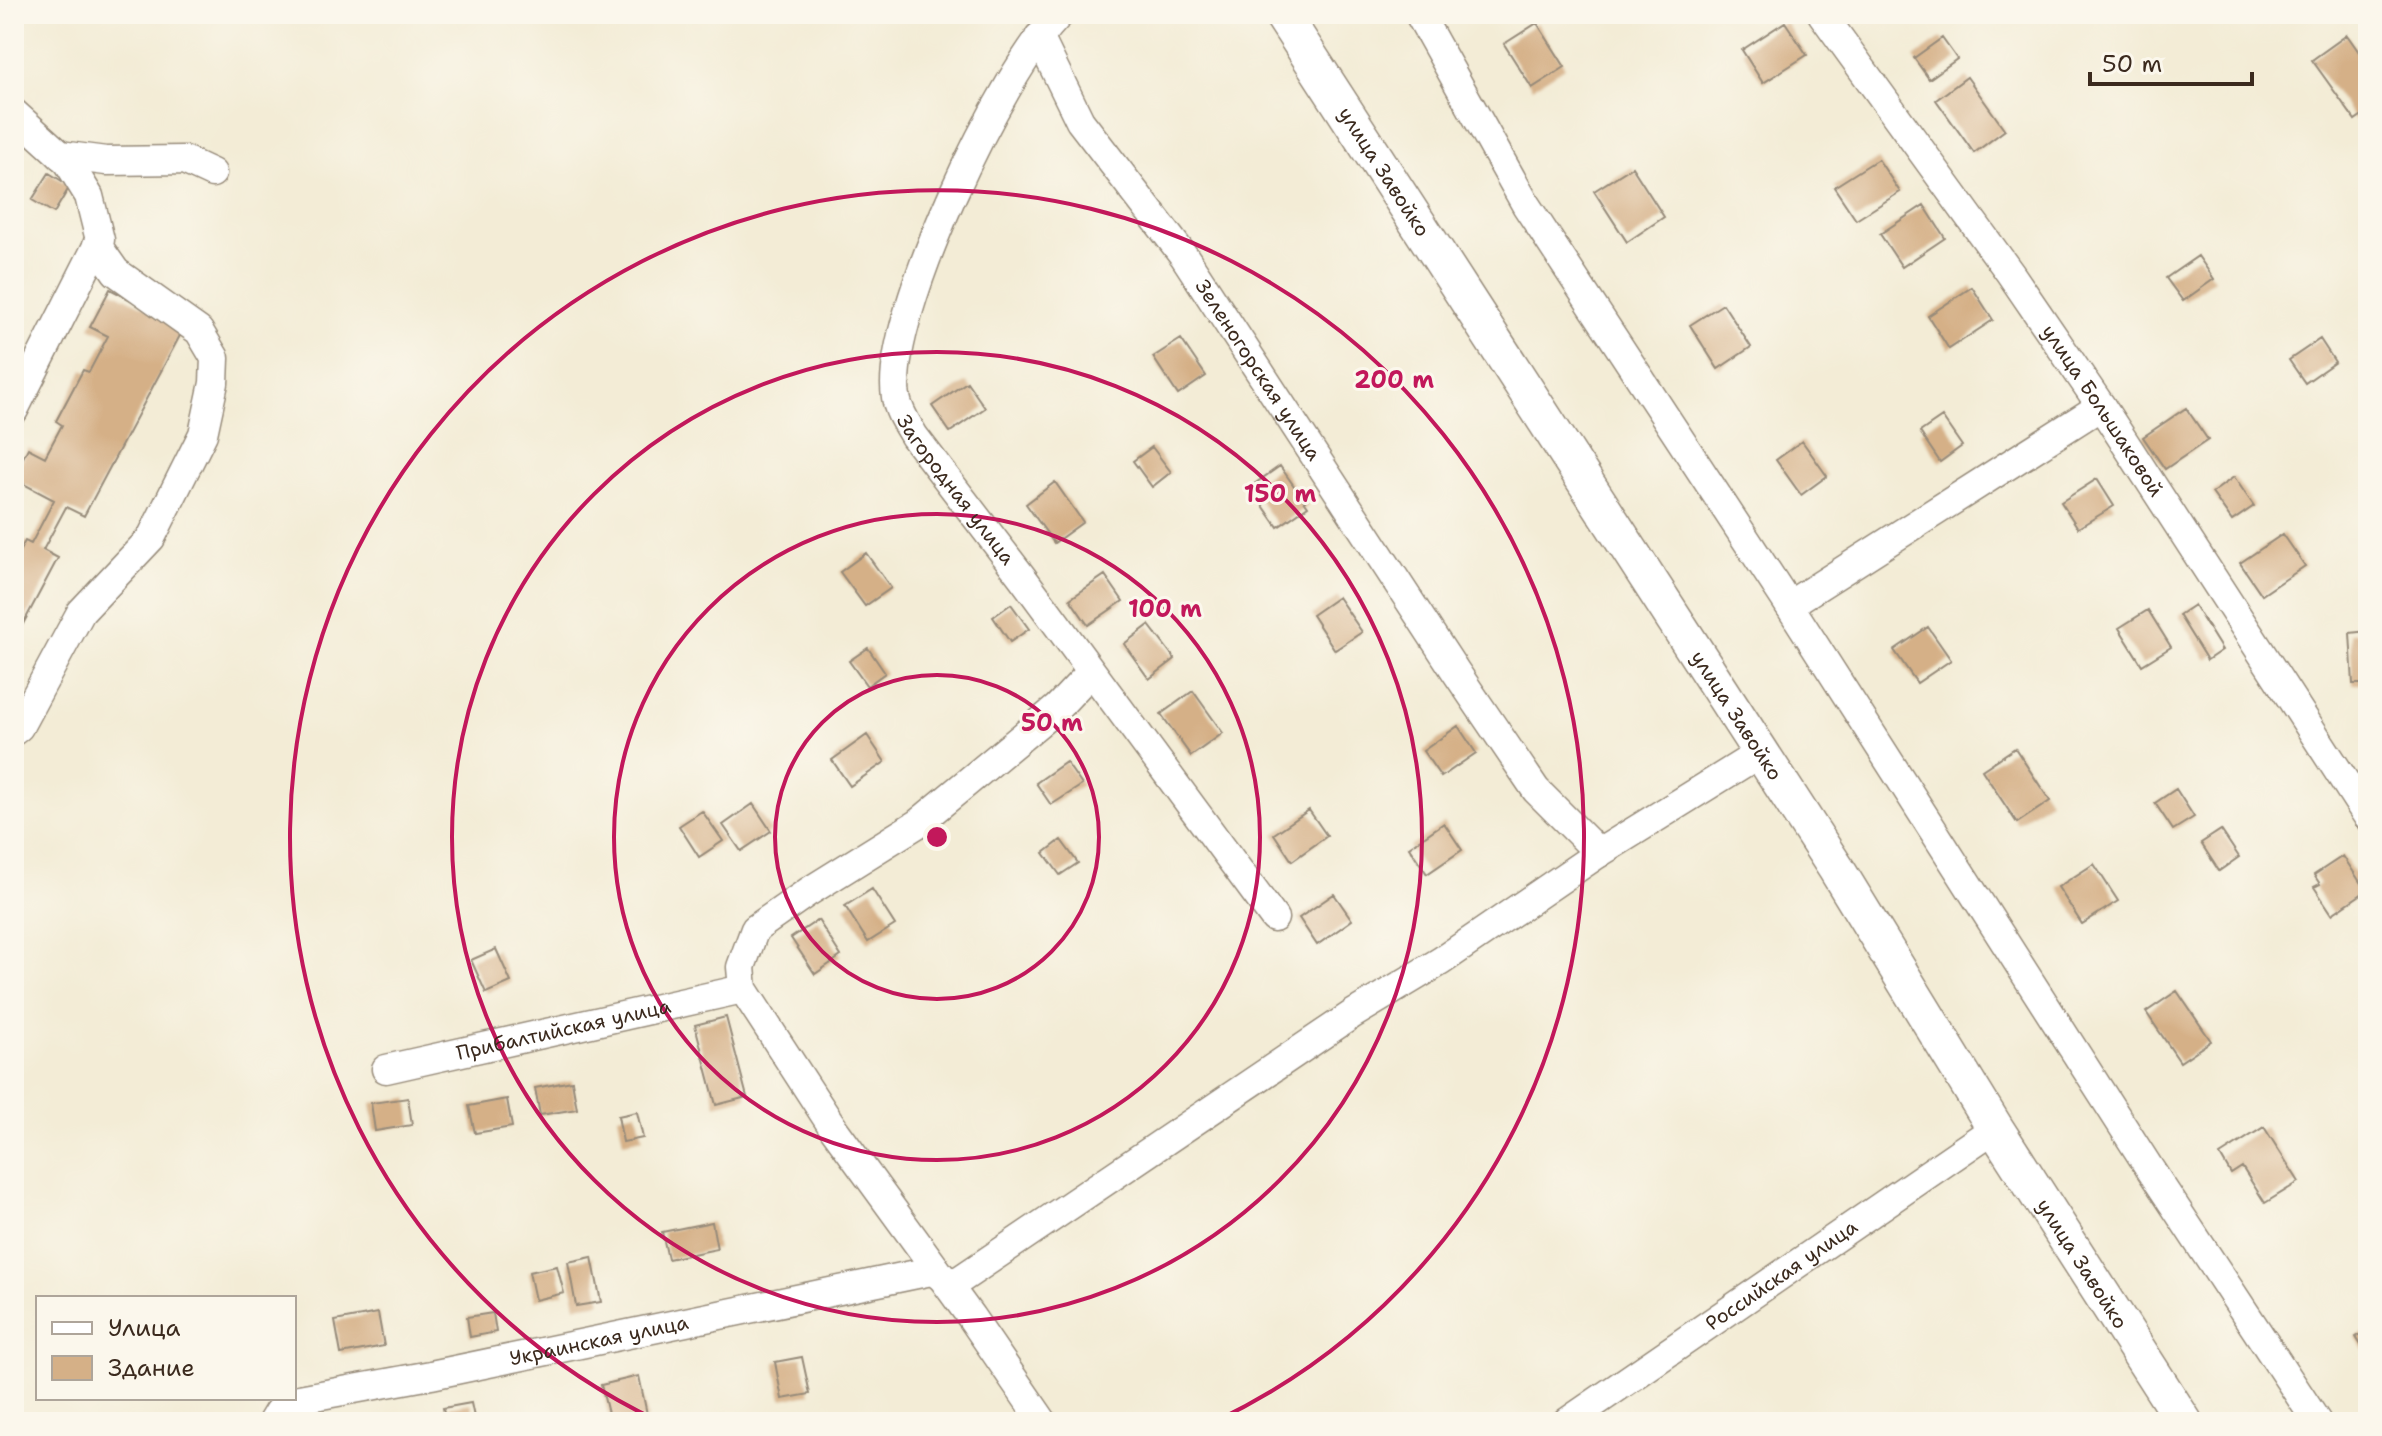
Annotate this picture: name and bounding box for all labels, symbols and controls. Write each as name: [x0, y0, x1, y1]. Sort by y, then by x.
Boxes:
scale bar: [2090, 36, 2252, 86]
text: 50 m: [2102, 48, 2162, 80]
street label: улица Завойко: [1333, 102, 1436, 242]
street label: Зеленогорская улица: [1190, 274, 1328, 466]
street label: улица Большаковой: [2036, 320, 2169, 502]
text: 200 m: [1354, 364, 1434, 396]
street label: Загородная улица: [891, 410, 1021, 570]
text: 150 m: [1244, 478, 1316, 510]
text: 100 m: [1128, 593, 1202, 625]
street label: улица Завойко: [1685, 646, 1788, 785]
text: 50 m: [1021, 707, 1083, 739]
centre of rings: [923, 823, 951, 851]
street label: Прибалтийская улица: [454, 992, 674, 1066]
street label: улица Завойко: [2031, 1194, 2134, 1334]
street label: Российская улица: [1700, 1213, 1863, 1336]
legend: [36, 1296, 296, 1400]
street label: Украинская улица: [507, 1309, 691, 1371]
text: Улица: [108, 1312, 181, 1344]
text: Здание: [108, 1352, 195, 1384]

